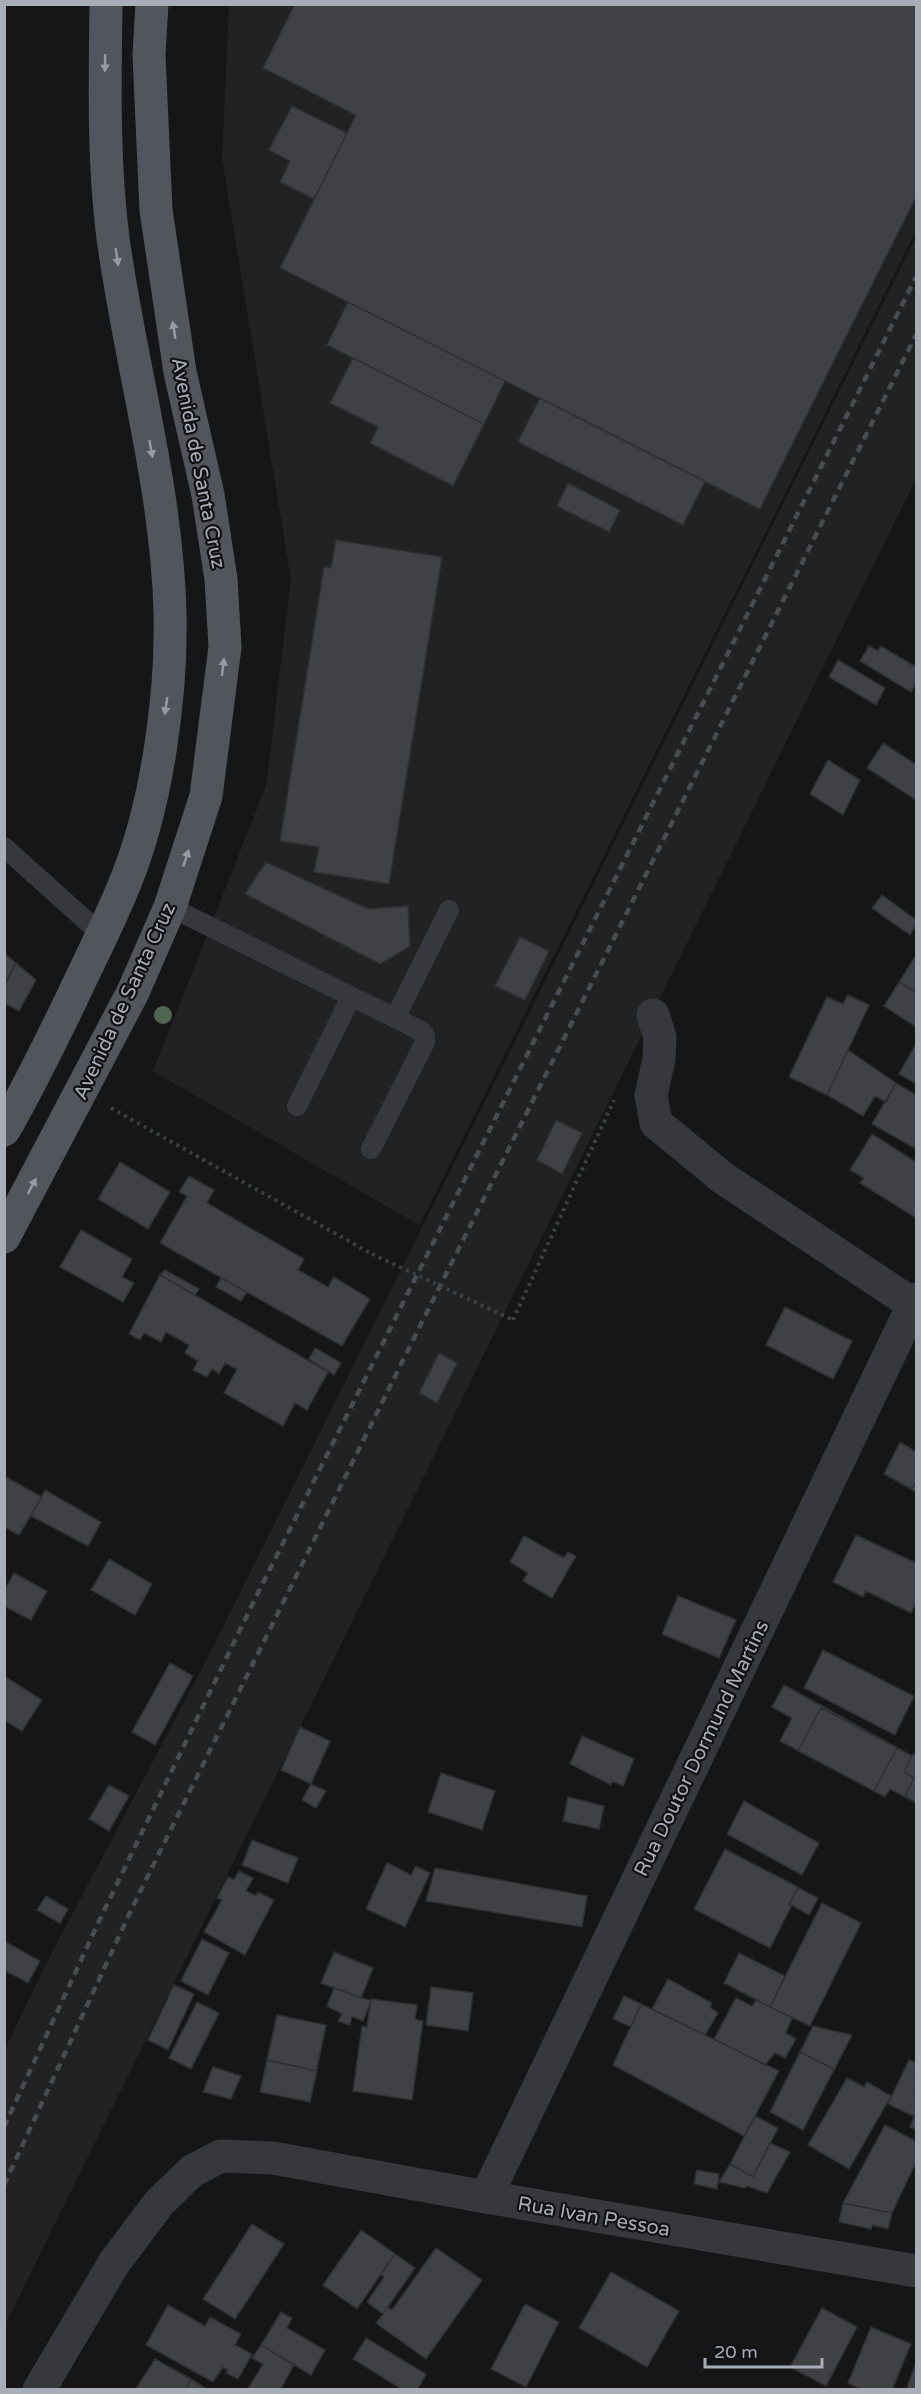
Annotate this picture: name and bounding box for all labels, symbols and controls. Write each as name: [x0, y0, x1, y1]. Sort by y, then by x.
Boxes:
one-way arrow: [100, 53, 110, 72]
one-way arrow: [112, 248, 121, 267]
one-way arrow: [169, 320, 178, 339]
street label: Avenida de Santa Cruz: [166, 356, 230, 571]
one-way arrow: [147, 440, 156, 459]
one-way arrow: [218, 657, 227, 676]
one-way arrow: [161, 696, 170, 715]
one-way arrow: [182, 849, 192, 867]
street label: Avenida de Santa Cruz: [69, 899, 181, 1104]
one-way arrow: [27, 1177, 37, 1194]
street label: Rua Doutor Dormund Martins: [629, 1616, 774, 1880]
street label: Rua Ivan Pessoa: [516, 2192, 672, 2242]
scale bar: [705, 2331, 822, 2369]
text: 20 m: [714, 2341, 758, 2363]

